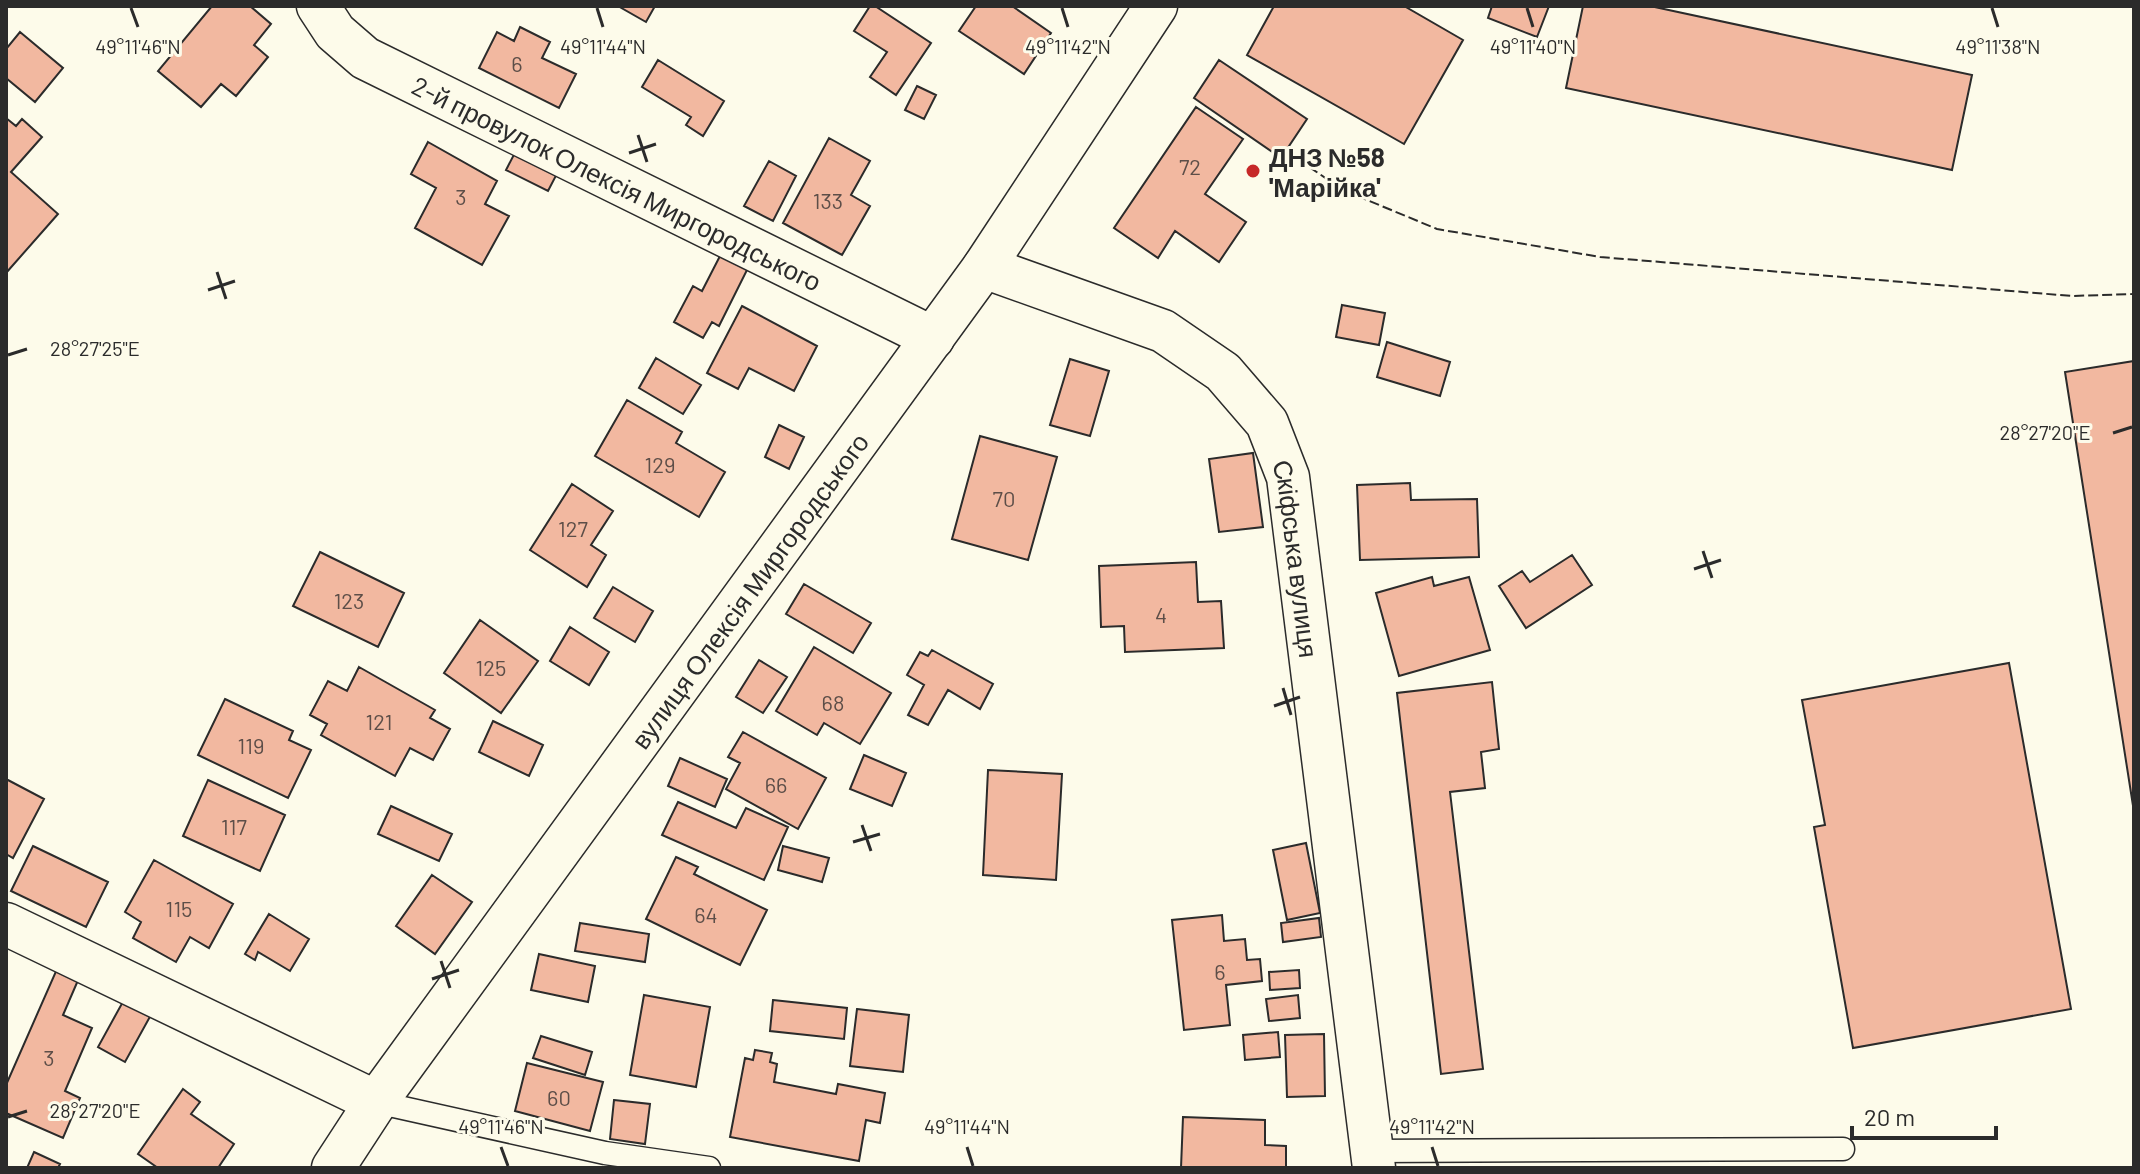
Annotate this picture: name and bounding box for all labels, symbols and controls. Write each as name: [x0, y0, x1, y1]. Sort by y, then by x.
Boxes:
text: 49°11'46"N: [95, 34, 181, 58]
text: 49°11'44"N: [560, 34, 646, 58]
text: 49°11'42"N: [1025, 34, 1111, 58]
text: 49°11'40"N: [1490, 34, 1576, 58]
text: 49°11'38"N: [1955, 34, 2041, 58]
house number: 6: [511, 50, 523, 76]
street label: 2-й провулок Олексія Миргородського: [408, 68, 827, 296]
place label: ДНЗ №58 'Марійка': [1269, 141, 1385, 202]
house number: 72: [1179, 153, 1201, 179]
marker: ДНЗ №58 'Марійка': [1244, 162, 1262, 180]
house number: 3: [455, 183, 467, 209]
house number: 133: [813, 187, 843, 213]
text: 28°27'25"E: [50, 336, 140, 360]
text: 28°27'20"E: [2000, 420, 2090, 444]
street label: вулиця Олексія Миргородського: [624, 426, 874, 754]
house number: 129: [645, 451, 675, 477]
street label: Скіфська вулиця: [1267, 455, 1326, 659]
house number: 70: [993, 485, 1015, 511]
house number: 127: [558, 515, 588, 541]
house number: 123: [334, 587, 364, 613]
house number: 4: [1155, 601, 1167, 627]
house number: 125: [476, 654, 506, 680]
house number: 68: [822, 689, 844, 715]
house number: 121: [366, 708, 392, 734]
house number: 119: [238, 732, 264, 758]
house number: 66: [765, 771, 787, 797]
house number: 117: [221, 813, 247, 839]
house number: 115: [166, 895, 192, 921]
house number: 64: [694, 901, 718, 927]
house number: 6: [1214, 958, 1226, 984]
house number: 3: [43, 1044, 55, 1070]
house number: 60: [547, 1084, 571, 1110]
scale bar: [1852, 1090, 1996, 1140]
text: 28°27'20"E: [50, 1098, 140, 1122]
text: 20 m: [1864, 1102, 1915, 1131]
text: 49°11'46"N: [458, 1114, 544, 1138]
text: 49°11'44"N: [924, 1114, 1010, 1138]
text: 49°11'42"N: [1389, 1114, 1475, 1138]

